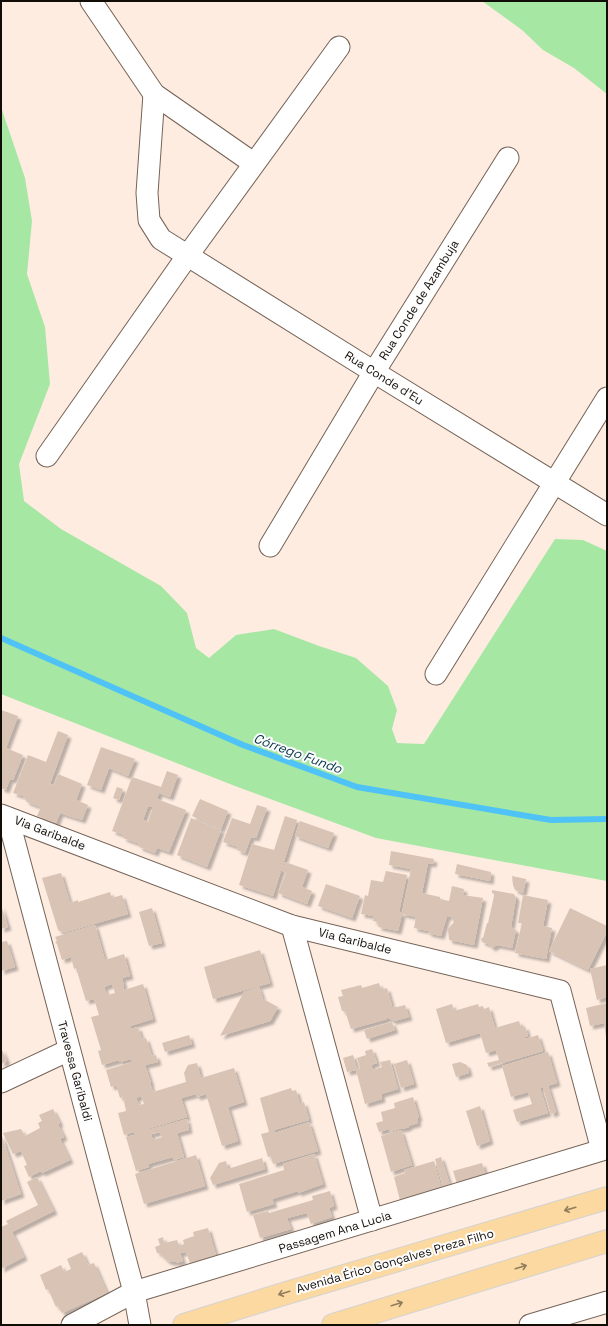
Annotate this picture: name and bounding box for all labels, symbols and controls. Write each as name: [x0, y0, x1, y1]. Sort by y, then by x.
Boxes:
street label: Rua Conde de Azambuja: [375, 237, 463, 363]
street label: Rua Conde d'Eu: [342, 347, 426, 409]
water label: Córrego Fundo: [251, 730, 345, 778]
street label: Via Garibalde: [12, 812, 88, 854]
street label: Via Garibalde: [317, 924, 393, 958]
street label: Travessa Garibaldi: [54, 1019, 96, 1123]
one-way arrow: [563, 1206, 576, 1213]
street label: Passagem Ana Lucia: [277, 1207, 393, 1257]
street label: Avenida Érico Gonçalves Preza Filho: [294, 1225, 496, 1297]
one-way arrow: [515, 1263, 528, 1270]
one-way arrow: [277, 1290, 290, 1297]
one-way arrow: [390, 1300, 403, 1307]

